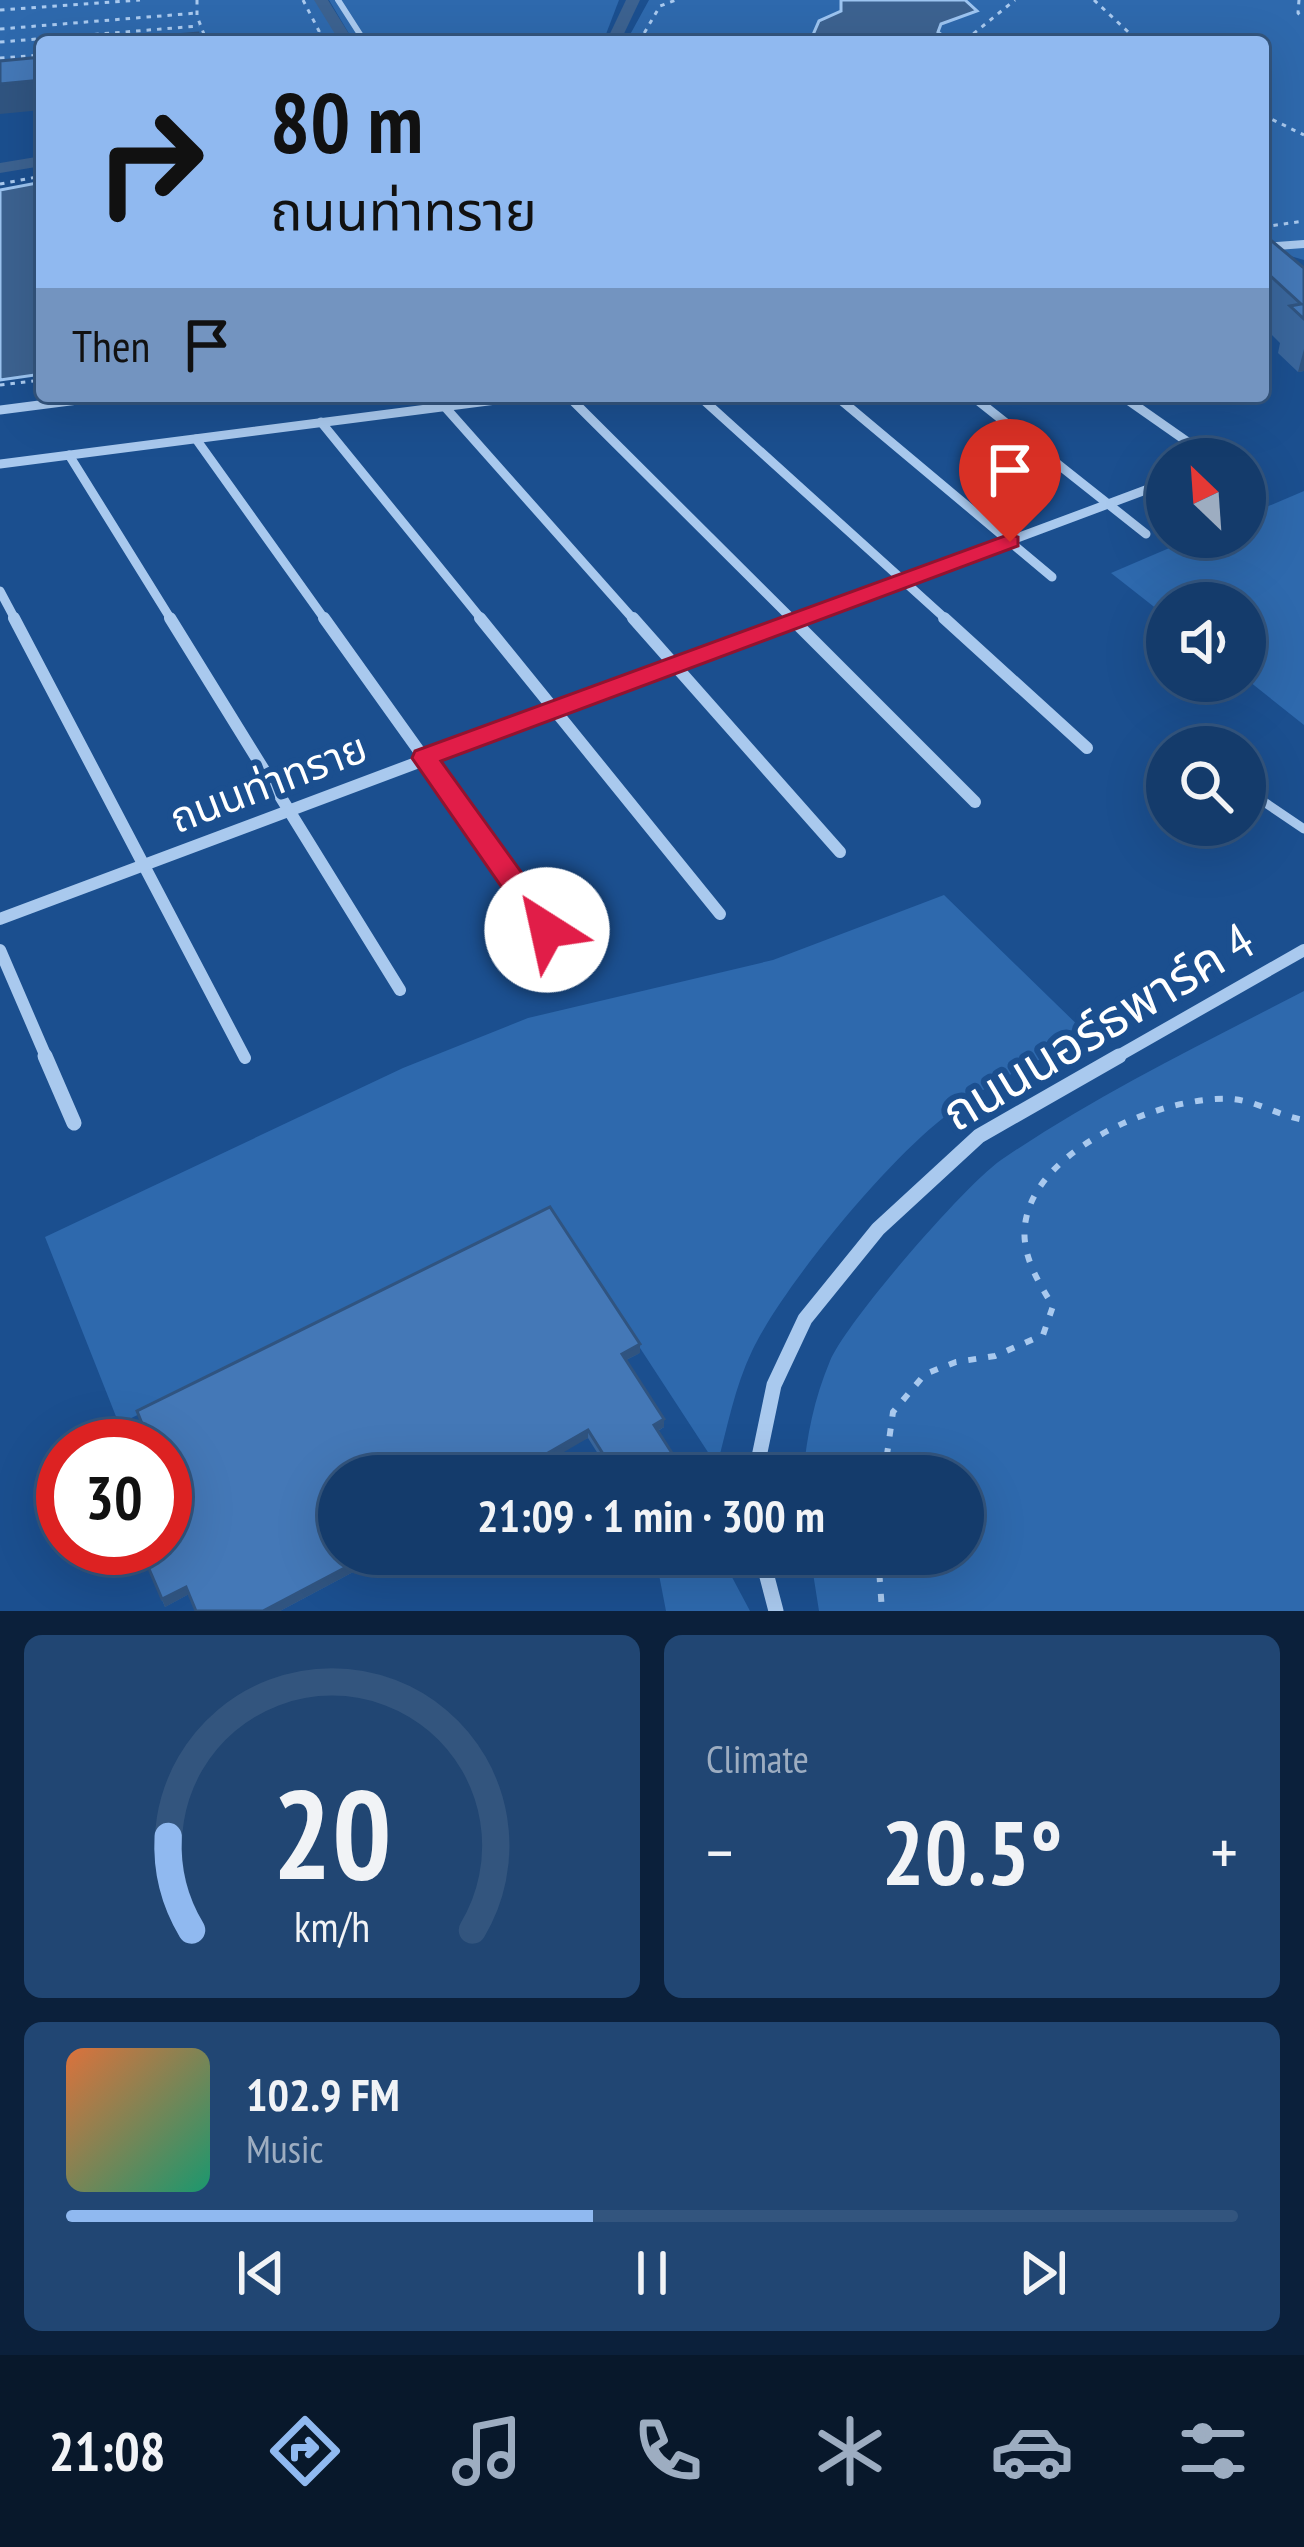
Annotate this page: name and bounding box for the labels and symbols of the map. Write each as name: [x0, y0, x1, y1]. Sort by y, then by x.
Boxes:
pin: [959, 419, 1061, 542]
north arrow: [1146, 438, 1266, 558]
street label: ถนนท่าทราย: [161, 719, 375, 845]
position arrow: [484, 867, 610, 993]
street label: ถนนนอร์ธพาร์ค 4: [929, 907, 1265, 1145]
speed limit sign: 30: [36, 1419, 192, 1575]

